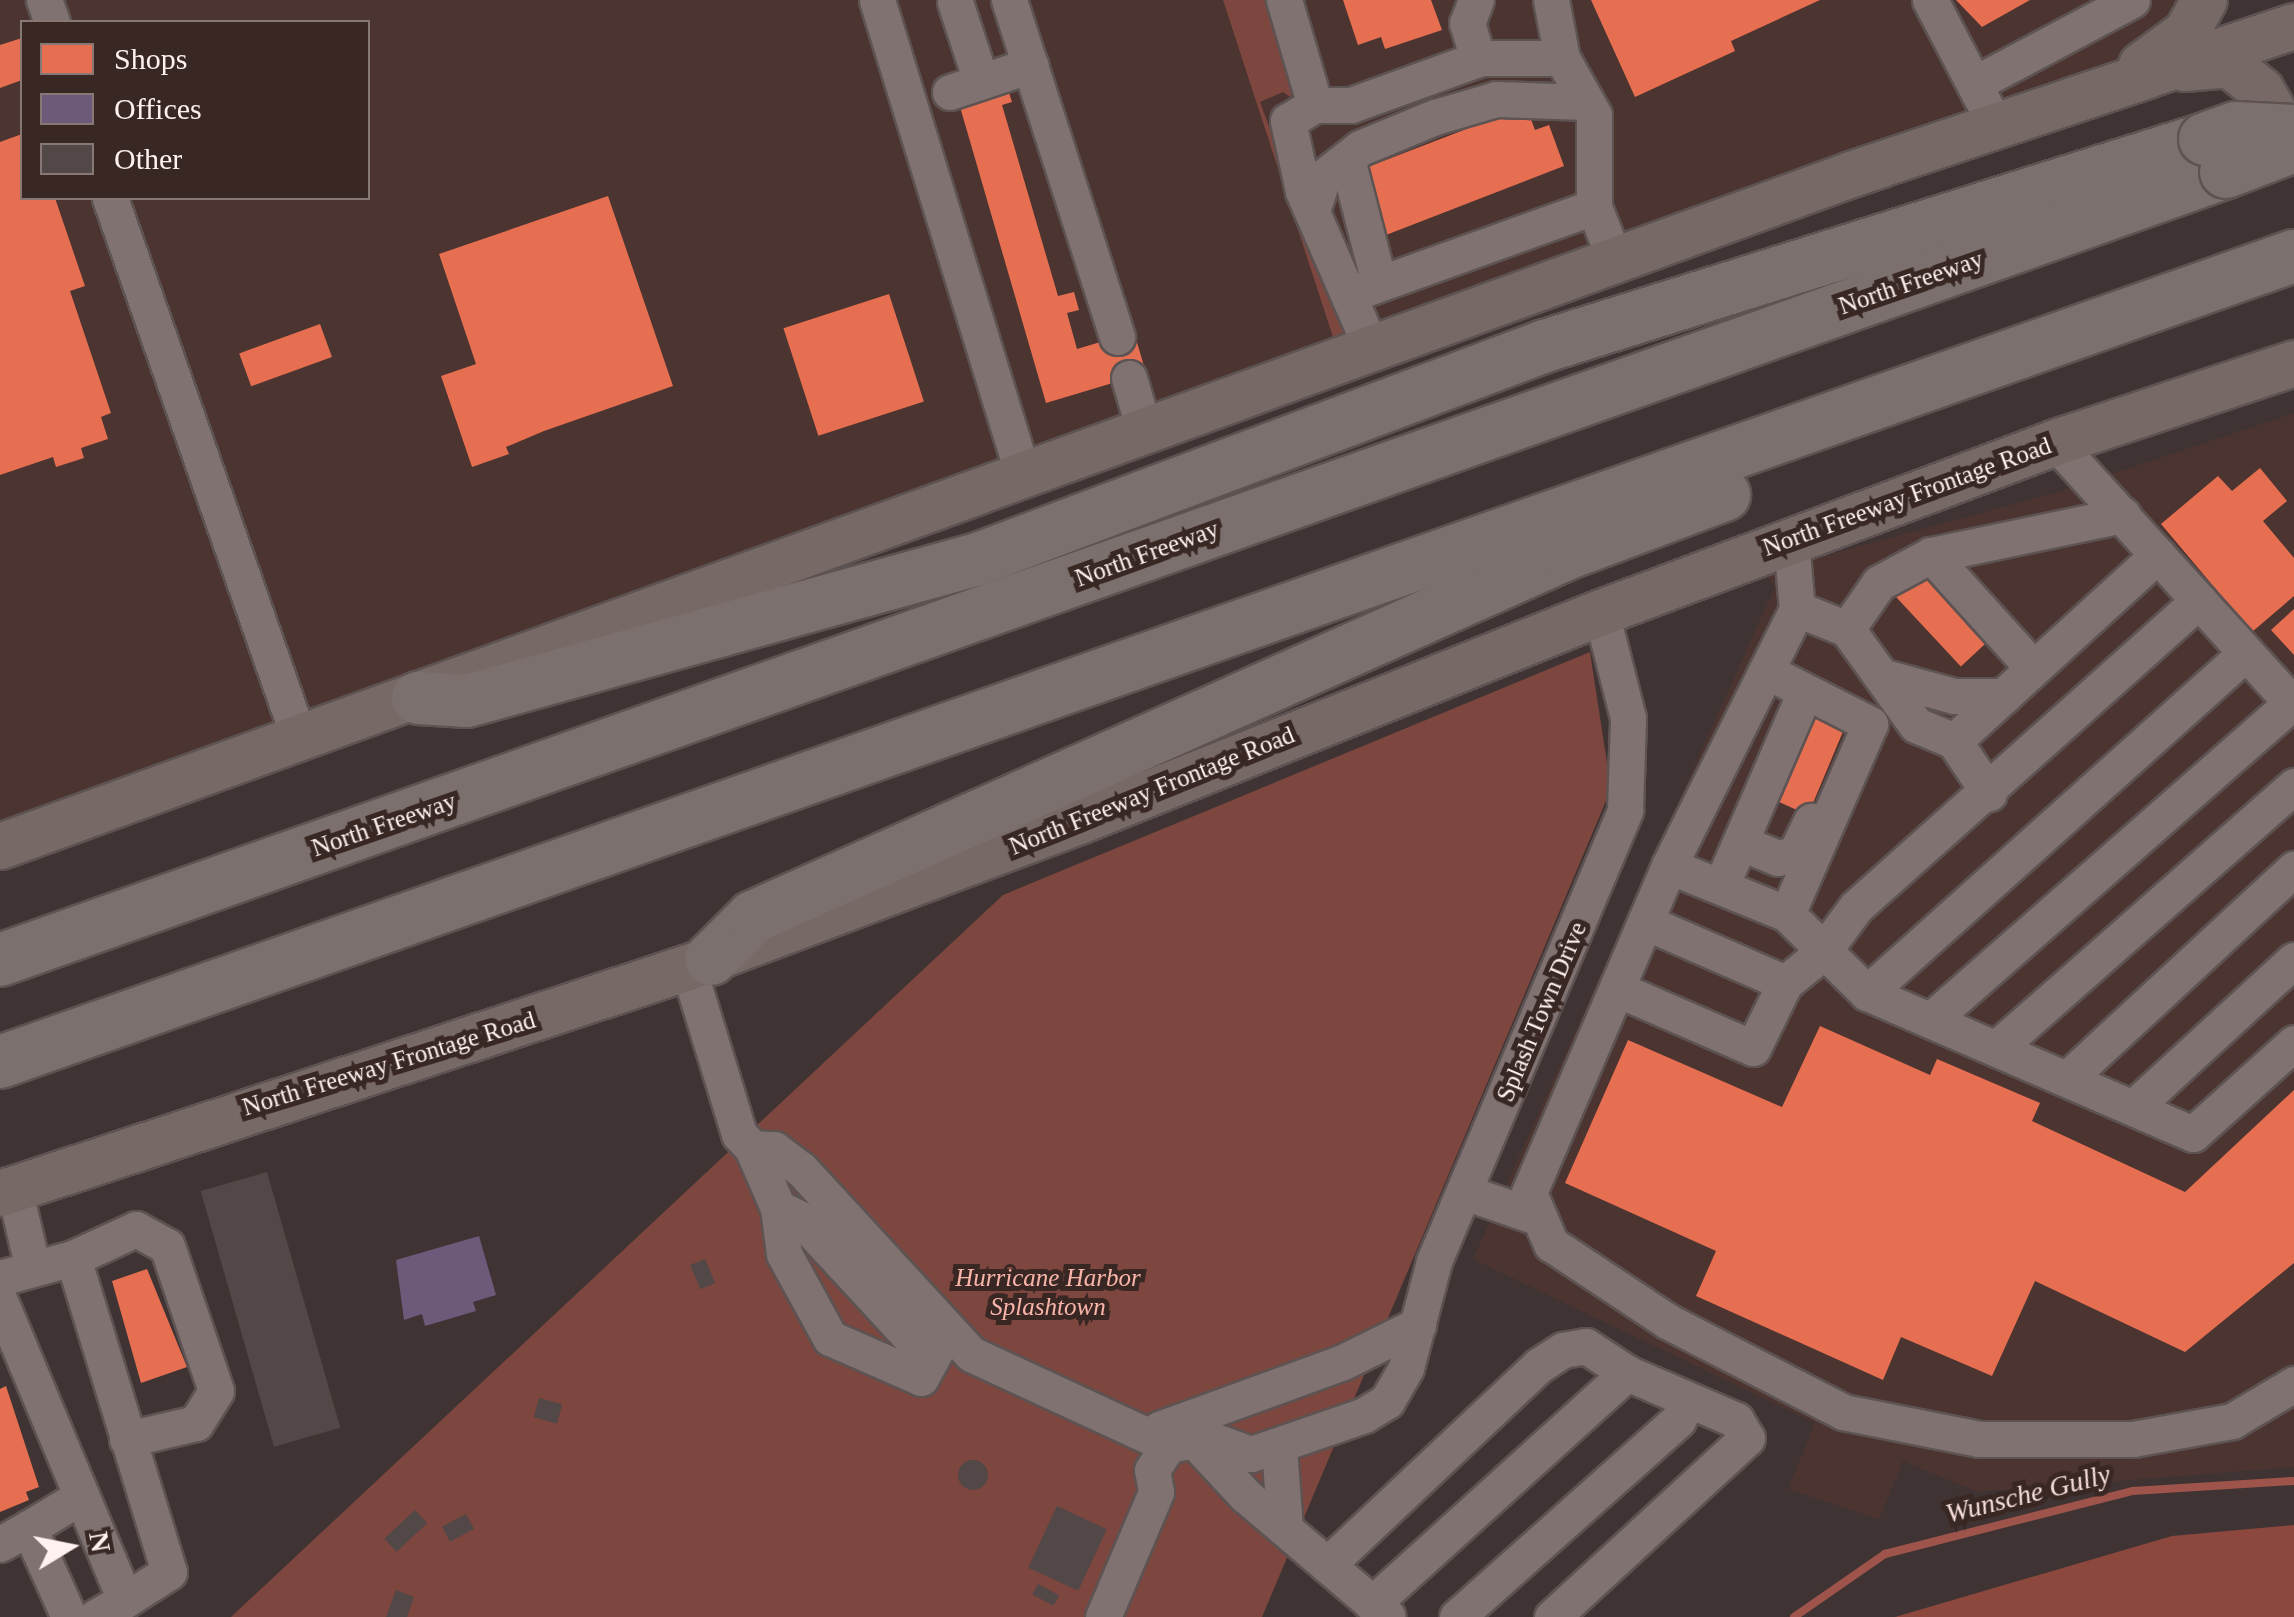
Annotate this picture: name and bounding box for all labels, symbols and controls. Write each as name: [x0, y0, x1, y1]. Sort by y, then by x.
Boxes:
legend: [20, 20, 370, 200]
text: Shops: [114, 42, 187, 75]
text: Offices: [114, 92, 202, 125]
text: Other: [114, 142, 182, 175]
street label: North Freeway: [1835, 244, 1987, 322]
street label: North Freeway Frontage Road: [1759, 431, 2055, 563]
street label: North Freeway: [1071, 514, 1223, 594]
street label: North Freeway Frontage Road: [1005, 720, 1299, 862]
street label: North Freeway: [308, 786, 460, 864]
street label: Splash Town Drive: [1491, 917, 1593, 1107]
street label: North Freeway Frontage Road: [239, 1005, 539, 1123]
park label: Hurricane Harbor Splashtown: [955, 1264, 1141, 1323]
water label: Wunsche Gully: [1942, 1457, 2114, 1531]
north arrow: [20, 1497, 120, 1597]
text: N: [83, 1529, 117, 1554]

